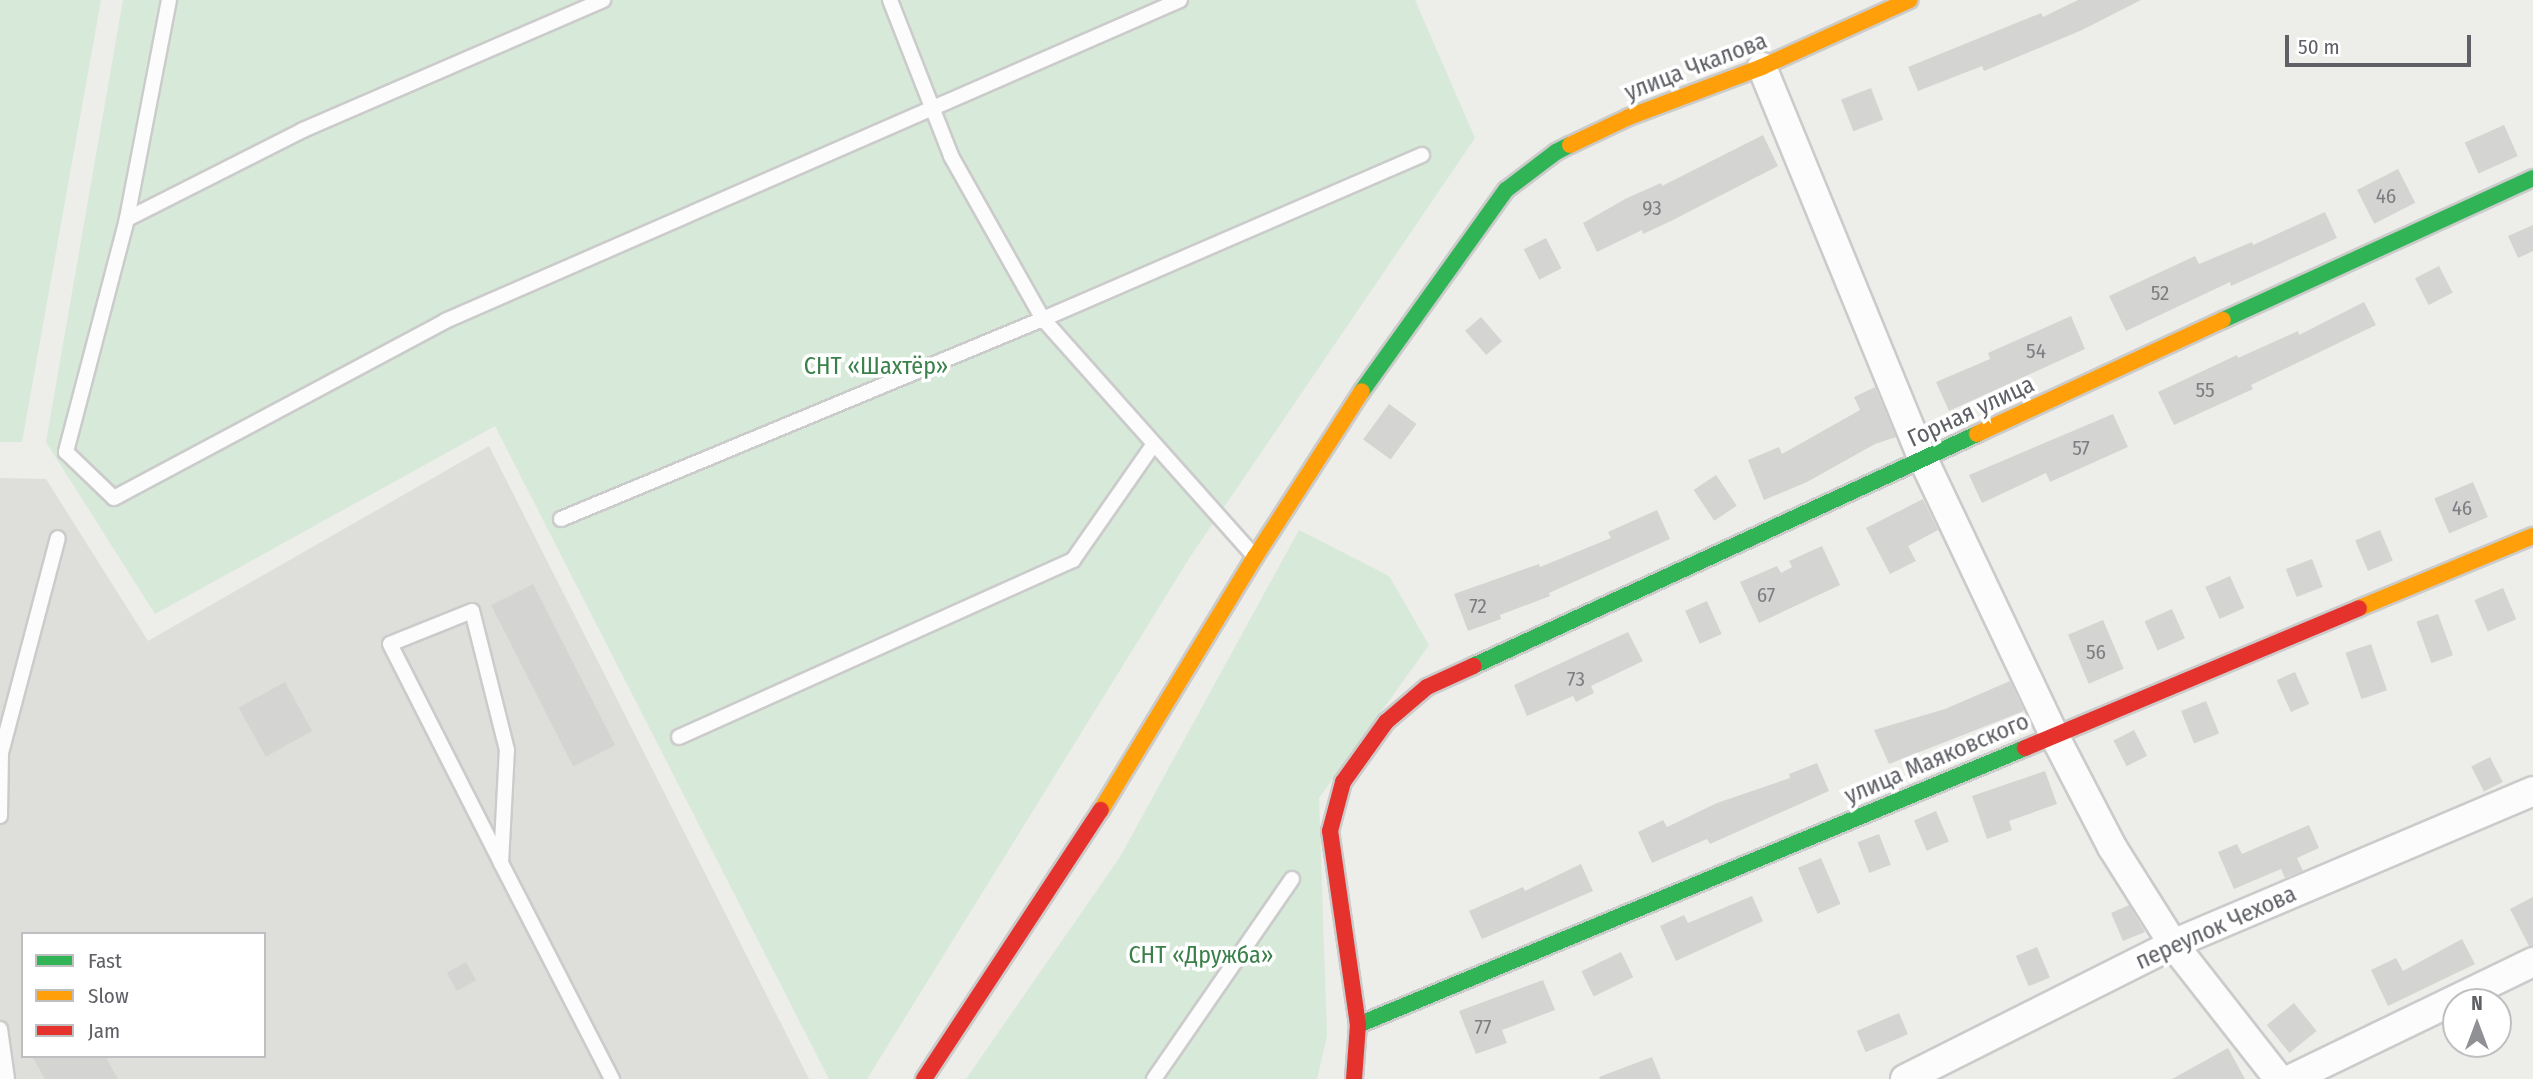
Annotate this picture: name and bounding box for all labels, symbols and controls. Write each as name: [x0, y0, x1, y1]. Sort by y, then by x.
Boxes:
scale bar: [2288, 21, 2474, 65]
street label: улица Чкалова: [1621, 27, 1771, 107]
text: 50 m: [2298, 34, 2340, 60]
house number: 46: [2376, 183, 2396, 209]
house number: 93: [1642, 195, 1662, 221]
house number: 52: [2151, 280, 2169, 306]
house number: 54: [2026, 338, 2046, 364]
park label: СНТ «Шахтёр»: [804, 353, 948, 381]
street label: Горная улица: [1903, 370, 2039, 454]
house number: 55: [2195, 377, 2215, 403]
house number: 57: [2072, 435, 2090, 461]
house number: 46: [2452, 495, 2472, 521]
house number: 67: [1757, 582, 1775, 608]
house number: 72: [1469, 593, 1487, 619]
house number: 56: [2086, 639, 2106, 665]
house number: 73: [1567, 666, 1585, 692]
street label: улица Маяковского: [1841, 707, 2033, 811]
street label: переулок Чехова: [2131, 880, 2301, 976]
legend: [21, 932, 266, 1058]
park label: СНТ «Дружба»: [1128, 942, 1274, 970]
text: Fast: [88, 948, 122, 974]
text: Slow: [88, 983, 129, 1009]
north arrow: [2442, 988, 2512, 1058]
text: N: [2471, 992, 2483, 1015]
house number: 77: [1474, 1014, 1492, 1040]
text: Jam: [88, 1018, 120, 1044]

